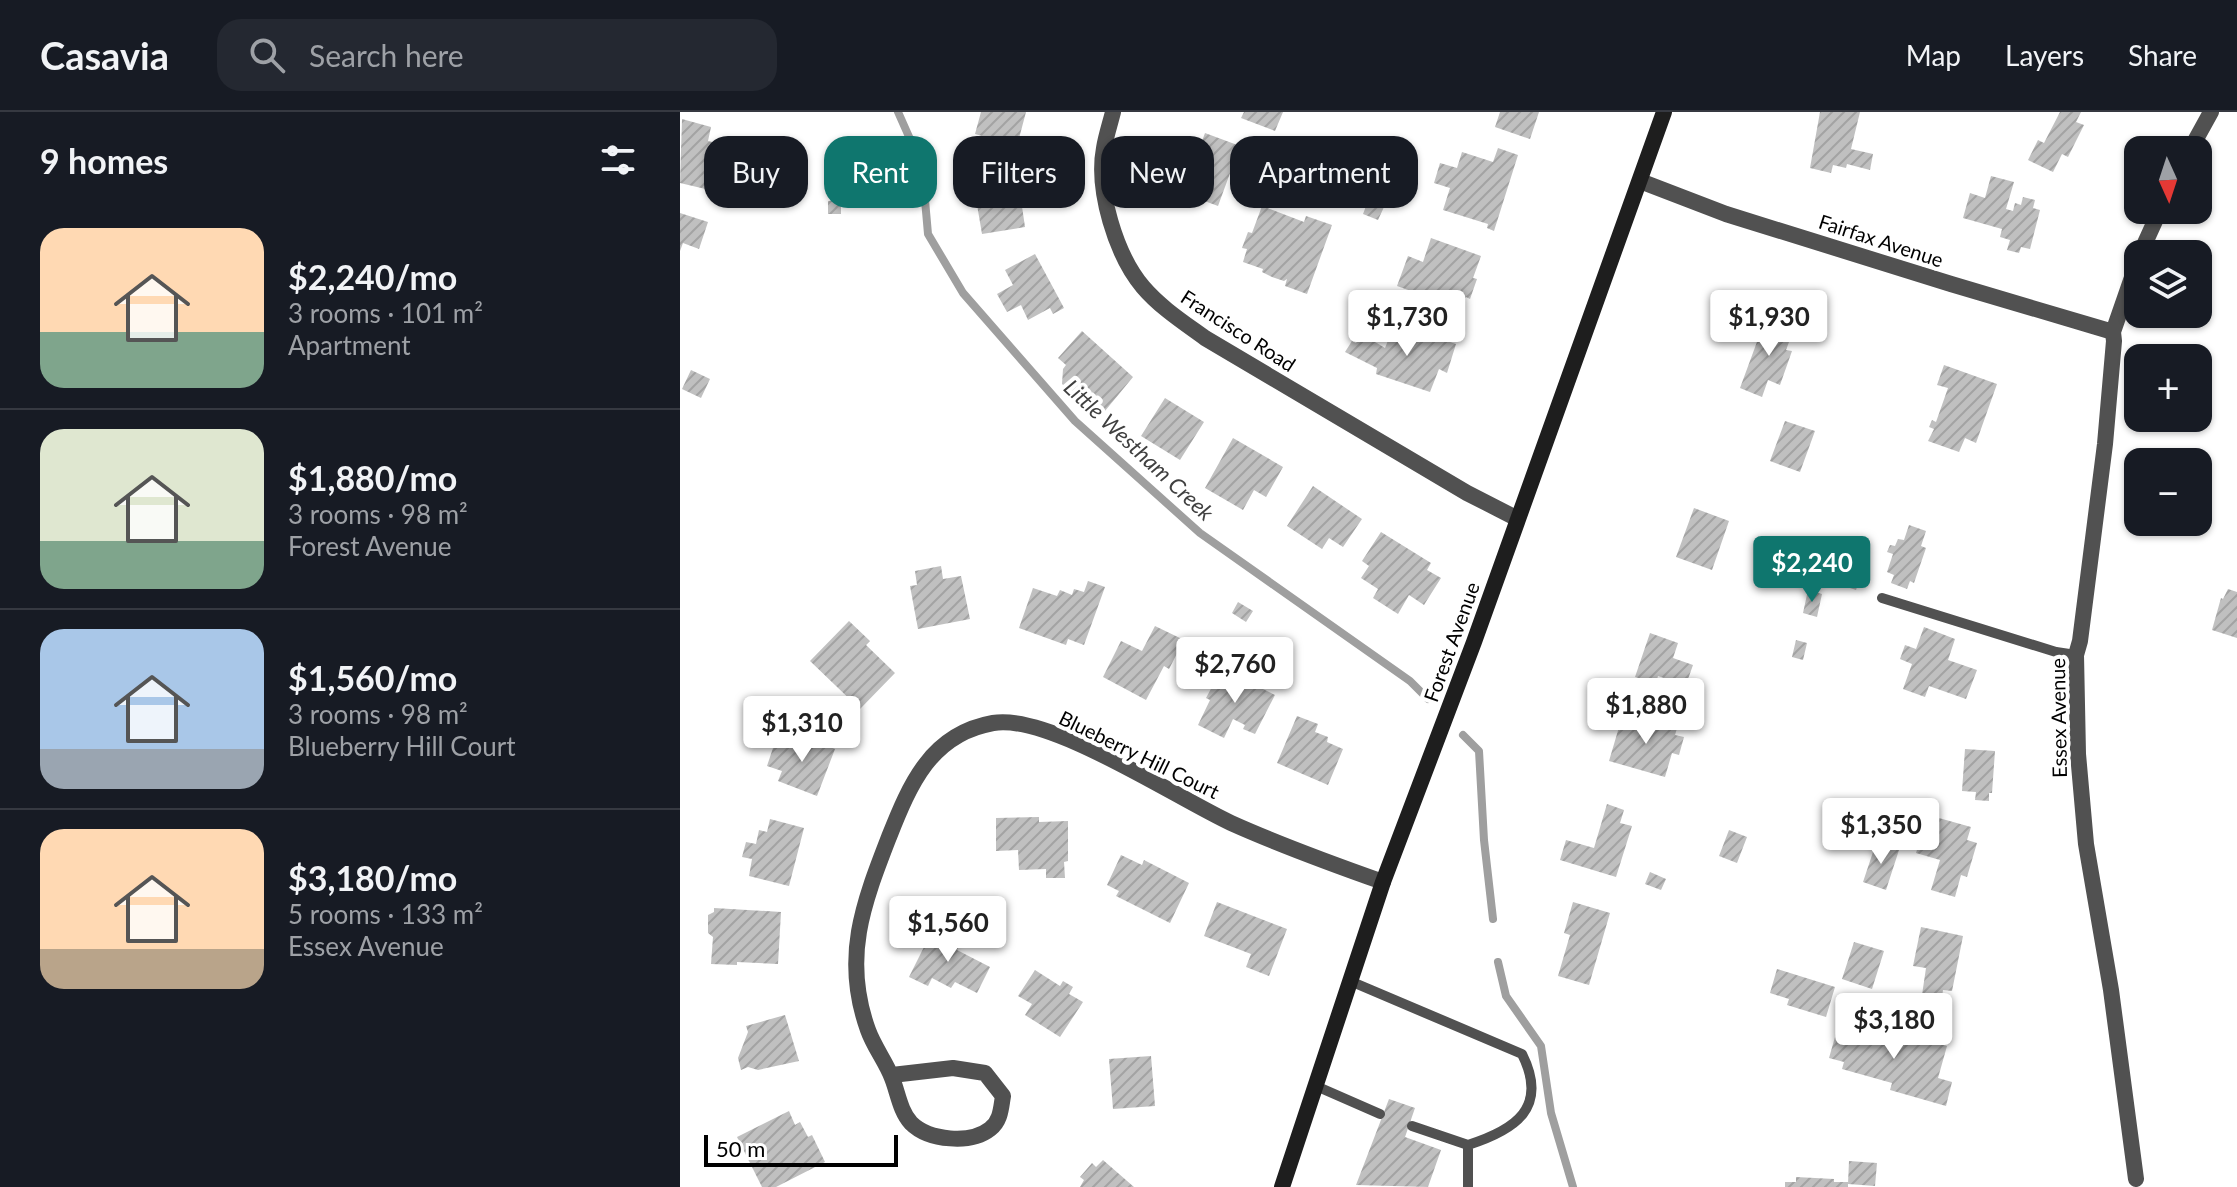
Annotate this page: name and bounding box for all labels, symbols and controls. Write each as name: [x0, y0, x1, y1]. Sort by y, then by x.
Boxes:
search box: [217, 19, 777, 91]
text: Casavia: [40, 32, 169, 78]
icon: search: [245, 33, 289, 77]
text: Search here: [309, 37, 464, 73]
text: Map: [1906, 38, 1961, 72]
text: Layers: [2005, 38, 2084, 72]
text: Share: [2128, 38, 2197, 72]
chip: Buy: [704, 136, 808, 208]
chip: Rent: [824, 136, 937, 208]
chip: Filters: [953, 136, 1085, 208]
chip: New: [1101, 136, 1214, 208]
chip: Apartment: [1230, 136, 1418, 208]
north arrow: [2124, 136, 2212, 224]
map controls: [2124, 136, 2212, 536]
icon: filters: [596, 138, 640, 182]
text: 9 homes: [40, 140, 168, 181]
street label: Fairfax Avenue: [1816, 209, 1947, 271]
button: layers: [2124, 240, 2212, 328]
text: $2,240/mo: [288, 256, 457, 297]
icon: home: [104, 260, 200, 356]
street label: Francisco Road: [1177, 284, 1300, 376]
pin: $1,730: [1342, 290, 1472, 358]
pin: $1,930: [1704, 290, 1834, 358]
text: 3 rooms · 101 m²: [288, 297, 483, 329]
text: $1,730: [1366, 300, 1448, 332]
text: $1,930: [1728, 300, 1810, 332]
text: Apartment: [288, 329, 411, 361]
button: +: [2124, 344, 2212, 432]
water label: Little Westham Creek: [1059, 373, 1220, 526]
button: −: [2124, 448, 2212, 536]
text: $1,880/mo: [288, 457, 457, 498]
icon: home: [104, 461, 200, 557]
text: 3 rooms · 98 m²: [288, 498, 468, 530]
text: Forest Avenue: [288, 530, 451, 562]
pin: $2,240: [1747, 536, 1877, 604]
text: $2,240: [1771, 546, 1853, 578]
street label: Forest Avenue: [1418, 578, 1484, 705]
pin: $2,760: [1170, 637, 1300, 705]
text: $2,760: [1194, 647, 1276, 679]
text: $1,560/mo: [288, 657, 457, 698]
street label: Essex Avenue: [2045, 658, 2071, 778]
icon: home: [104, 661, 200, 757]
pin: $1,880: [1581, 678, 1711, 746]
text: $1,880: [1605, 688, 1687, 720]
pin: $1,310: [737, 696, 867, 764]
text: 3 rooms · 98 m²: [288, 698, 468, 730]
street label: Blueberry Hill Court: [1056, 705, 1223, 803]
text: $1,310: [761, 706, 843, 738]
text: Blueberry Hill Court: [288, 730, 516, 762]
pin: $1,350: [1816, 798, 1946, 866]
text: $1,350: [1840, 808, 1922, 840]
text: $3,180/mo: [288, 857, 457, 898]
icon: home: [104, 861, 200, 957]
pin: $1,560: [883, 896, 1013, 964]
text: 5 rooms · 133 m²: [288, 898, 483, 930]
text: $1,560: [907, 906, 989, 938]
text: Essex Avenue: [288, 930, 444, 962]
pin: $3,180: [1829, 993, 1959, 1061]
text: $3,180: [1853, 1003, 1935, 1035]
scale bar: [704, 1131, 898, 1167]
text: 50 m: [716, 1135, 765, 1162]

